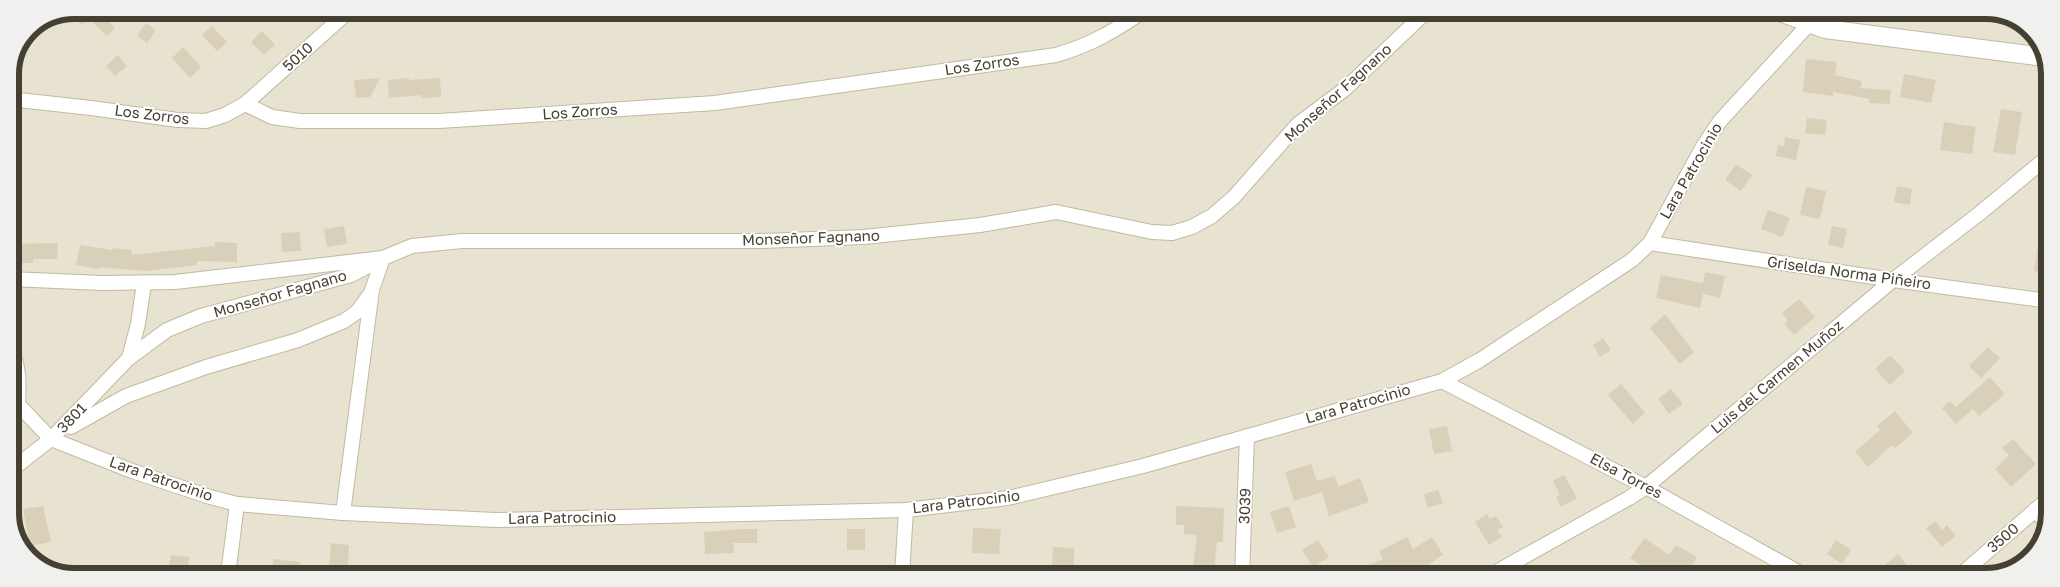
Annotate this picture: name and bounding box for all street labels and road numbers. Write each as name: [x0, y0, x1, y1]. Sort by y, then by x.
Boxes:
street label: 5010: [278, 38, 316, 75]
street label: Monseñor Fagnano: [1280, 39, 1395, 145]
street label: Los Zorros: [943, 50, 1020, 78]
street label: Los Zorros: [542, 99, 618, 123]
street label: Los Zorros: [114, 100, 191, 128]
street label: Lara Patrocinio: [1655, 119, 1725, 222]
street label: Monseñor Fagnano: [742, 226, 880, 248]
street label: Griselda Norma Piñeiro: [1766, 252, 1932, 292]
street label: Monseñor Fagnano: [211, 265, 348, 321]
street label: Luis del Carmen Muñoz: [1707, 315, 1846, 437]
street label: Lara Patrocinio: [1303, 379, 1412, 427]
street label: 3801: [53, 399, 90, 436]
street label: Elsa Torres: [1587, 449, 1666, 502]
street label: Lara Patrocinio: [107, 452, 215, 504]
street label: Lara Patrocinio: [911, 485, 1021, 517]
street label: 3039: [1234, 488, 1254, 524]
street label: Lara Patrocinio: [508, 507, 616, 527]
street label: 3500: [1983, 519, 2022, 556]

